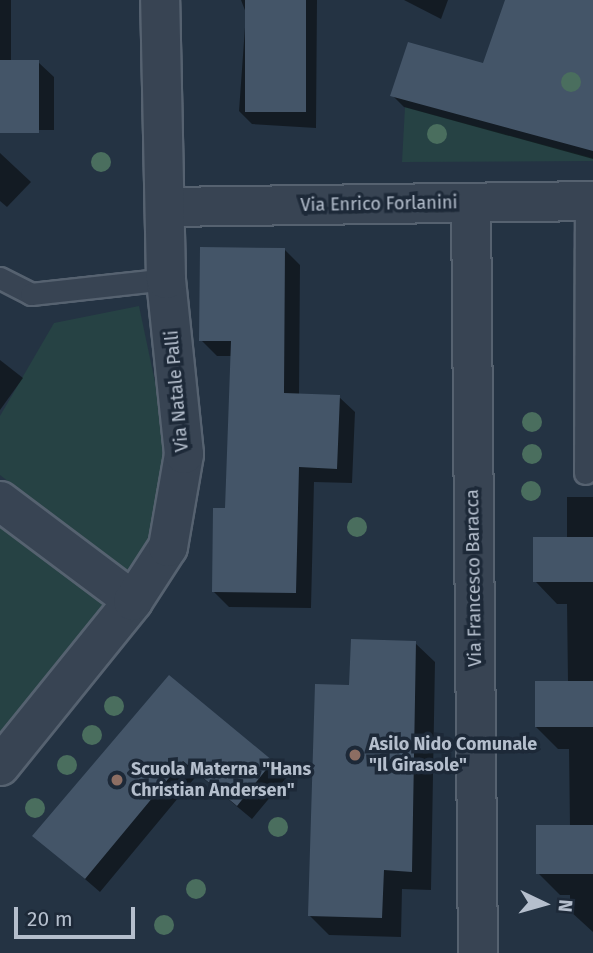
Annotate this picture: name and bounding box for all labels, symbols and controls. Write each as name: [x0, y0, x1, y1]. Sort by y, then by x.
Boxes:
street label: Via Enrico Forlanini: [300, 192, 458, 216]
street label: Via Natale Palli: [161, 329, 193, 453]
street label: Via Francesco Baracca: [462, 489, 486, 667]
place label: Asilo Nido Comunale "Il Girasole": [369, 734, 537, 776]
marker: Asilo Nido Comunale "Il Girasole": [347, 747, 363, 763]
place label: Scuola Materna "Hans Christian Andersen": [131, 759, 311, 802]
marker: Scuola Materna "Hans Christian Andersen": [109, 772, 125, 788]
north arrow: [509, 869, 579, 939]
scale bar: [18, 894, 138, 938]
text: N: [553, 899, 577, 913]
text: 20 m: [27, 906, 73, 932]

